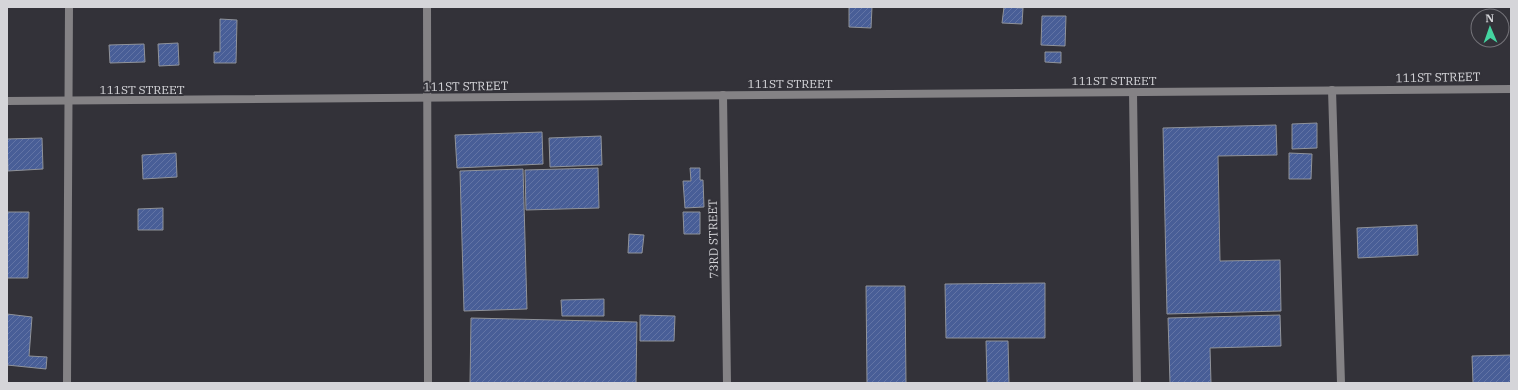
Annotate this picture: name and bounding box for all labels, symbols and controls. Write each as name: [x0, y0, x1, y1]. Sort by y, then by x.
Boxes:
north arrow: [1470, 8, 1510, 48]
text: N: [1485, 11, 1495, 25]
street label: 111ST STREET: [1395, 69, 1481, 85]
street label: 111ST STREET: [1071, 73, 1157, 88]
street label: 111ST STREET: [747, 76, 833, 91]
street label: 111ST STREET: [423, 78, 509, 94]
street label: 111ST STREET: [99, 82, 185, 97]
street label: 73RD STREET: [705, 199, 721, 279]

